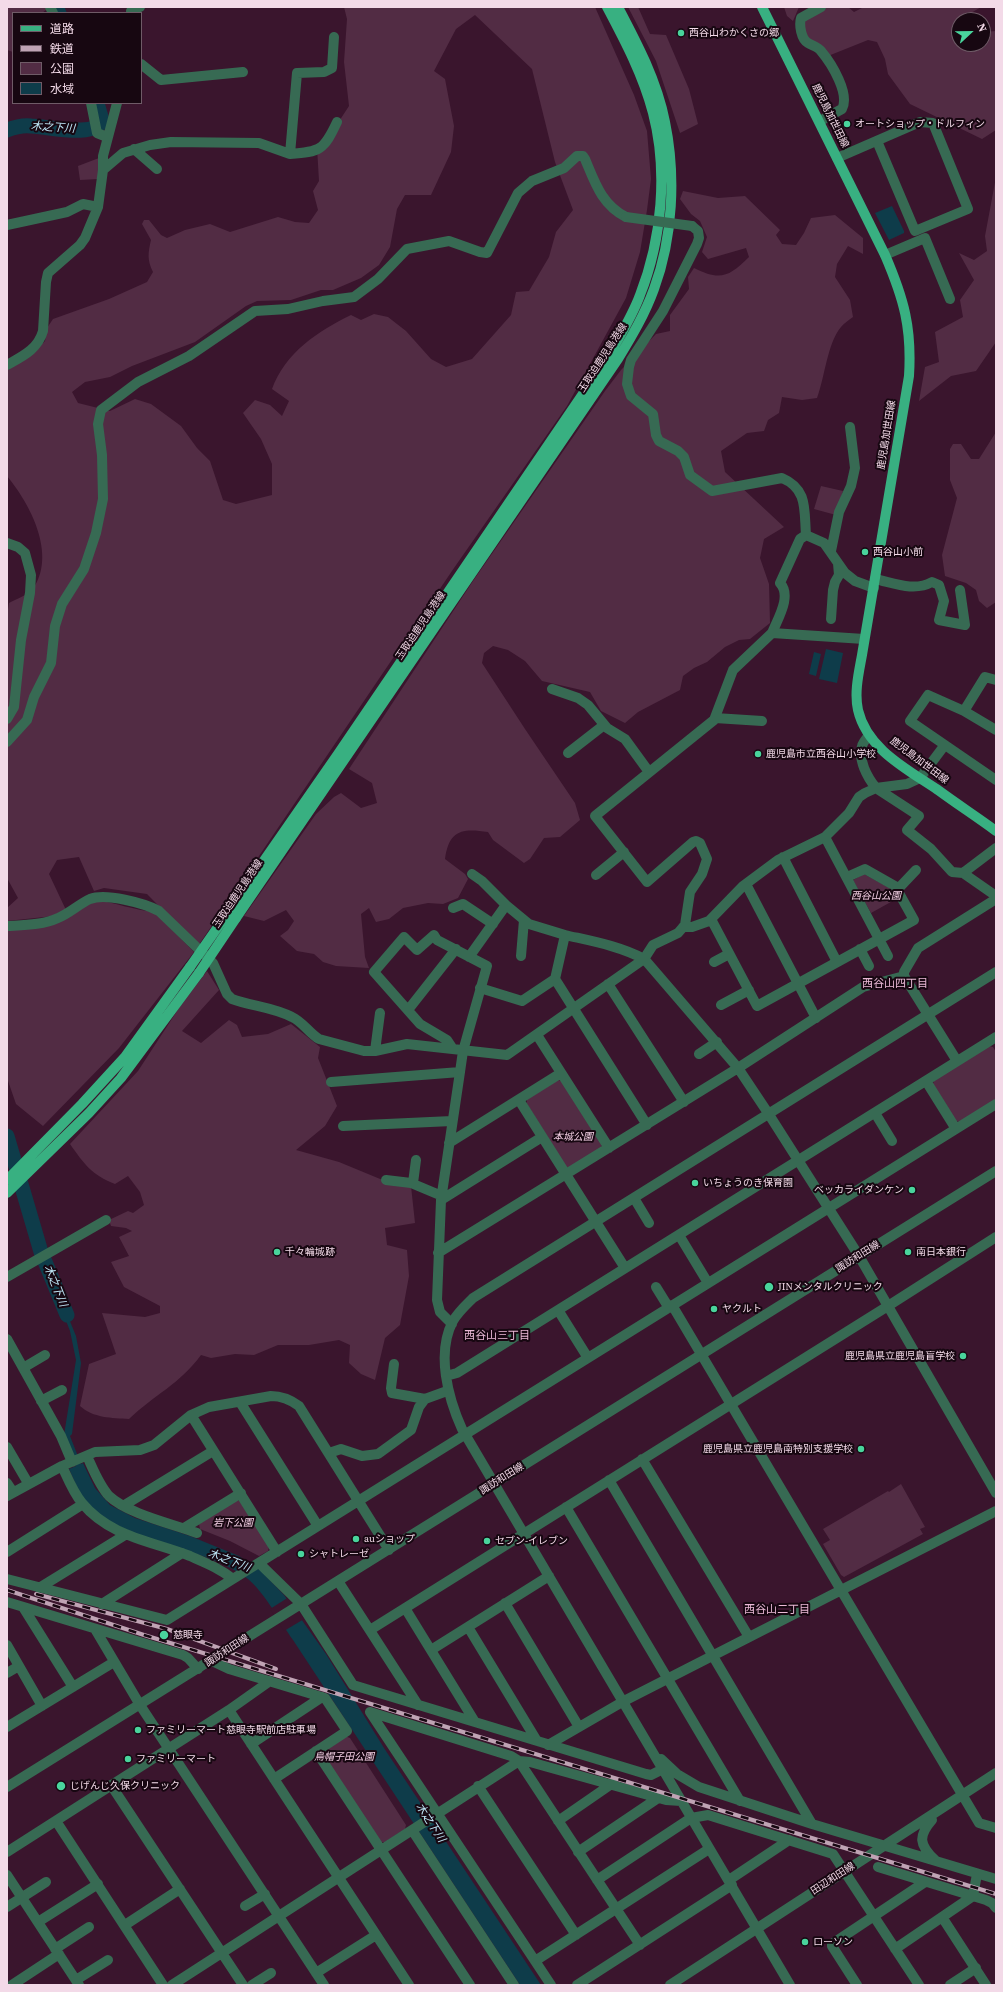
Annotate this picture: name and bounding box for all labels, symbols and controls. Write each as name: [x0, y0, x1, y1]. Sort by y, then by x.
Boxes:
legend: [12, 12, 142, 104]
north arrow: [951, 12, 991, 52]
text: 道路: [50, 21, 74, 37]
text: N: [973, 21, 990, 34]
place label: 西谷山わかくさの郷: [689, 27, 779, 39]
marker: 西谷山わかくさの郷: [676, 28, 686, 38]
text: 鉄道: [50, 41, 74, 57]
text: 公園: [50, 61, 74, 77]
text: 水域: [50, 81, 74, 97]
street label: 鹿児島加世田線: [809, 82, 851, 150]
place label: オートショップ・ドルフィン: [855, 118, 985, 130]
marker: オートショップ・ドルフィン: [842, 119, 852, 129]
water label: 木之下川: [31, 120, 75, 136]
street label: 玉取迫鹿児島港線: [576, 321, 630, 395]
street label: 鹿児島加世田線: [876, 399, 898, 471]
place label: 西谷山小前: [873, 546, 923, 558]
marker: 西谷山小前: [860, 547, 870, 557]
street label: 玉取迫鹿児島港線: [394, 589, 448, 663]
street label: 鹿児島加世田線: [887, 735, 951, 787]
place label: 鹿児島市立西谷山小学校: [766, 748, 876, 760]
marker: 鹿児島市立西谷山小学校: [753, 749, 763, 759]
street label: 玉取迫鹿児島港線: [211, 857, 265, 931]
park label: 西谷山公園: [851, 890, 901, 902]
district label: 西谷山四丁目: [862, 977, 928, 991]
park label: 本城公園: [553, 1131, 593, 1143]
place label: いちょうのき保育園: [703, 1177, 793, 1189]
marker: いちょうのき保育園: [690, 1178, 700, 1188]
place label: ベッカライダンケン: [814, 1184, 904, 1196]
marker: ベッカライダンケン: [907, 1185, 917, 1195]
street label: 諏訪和田線: [834, 1239, 882, 1275]
place label: 千々輪城跡: [285, 1246, 335, 1258]
place label: 南日本銀行: [916, 1246, 966, 1258]
marker: 千々輪城跡: [272, 1247, 282, 1257]
marker: 南日本銀行: [903, 1247, 913, 1257]
water label: 木之下川: [41, 1263, 69, 1309]
marker: JINメンタルクリニック: [763, 1281, 775, 1293]
place label: JINメンタルクリニック: [778, 1281, 883, 1293]
place label: ヤクルト: [722, 1303, 762, 1315]
marker: ヤクルト: [709, 1304, 719, 1314]
district label: 西谷山三丁目: [464, 1329, 530, 1343]
place label: 鹿児島県立鹿児島盲学校: [845, 1350, 955, 1362]
marker: 鹿児島県立鹿児島盲学校: [958, 1351, 968, 1361]
place label: 鹿児島県立鹿児島南特別支援学校: [703, 1443, 853, 1455]
marker: 鹿児島県立鹿児島南特別支援学校: [856, 1444, 866, 1454]
street label: 諏訪和田線: [478, 1461, 526, 1497]
park label: 岩下公園: [213, 1517, 253, 1529]
place label: auショップ: [364, 1533, 415, 1545]
marker: auショップ: [351, 1534, 361, 1544]
place label: セブン-イレブン: [495, 1535, 568, 1547]
marker: セブン-イレブン: [482, 1536, 492, 1546]
water label: 木之下川: [206, 1547, 252, 1575]
place label: シャトレーゼ: [309, 1548, 369, 1560]
marker: シャトレーゼ: [296, 1549, 306, 1559]
district label: 西谷山二丁目: [744, 1603, 810, 1617]
marker: 慈眼寺: [158, 1629, 170, 1641]
place label: 慈眼寺: [173, 1629, 203, 1641]
street label: 諏訪和田線: [203, 1632, 251, 1670]
place label: ファミリーマート慈眼寺駅前店駐車場: [146, 1724, 316, 1736]
marker: ファミリーマート慈眼寺駅前店駐車場: [133, 1725, 143, 1735]
park label: 烏帽子田公園: [314, 1751, 374, 1763]
place label: ファミリーマート: [136, 1753, 216, 1765]
marker: ファミリーマート: [123, 1754, 133, 1764]
marker: じげんじ久保クリニック: [55, 1780, 67, 1792]
place label: じげんじ久保クリニック: [70, 1780, 180, 1792]
water label: 木之下川: [412, 1801, 448, 1845]
street label: 田辺和田線: [809, 1860, 857, 1898]
place label: ローソン: [813, 1936, 853, 1948]
marker: ローソン: [800, 1937, 810, 1947]

